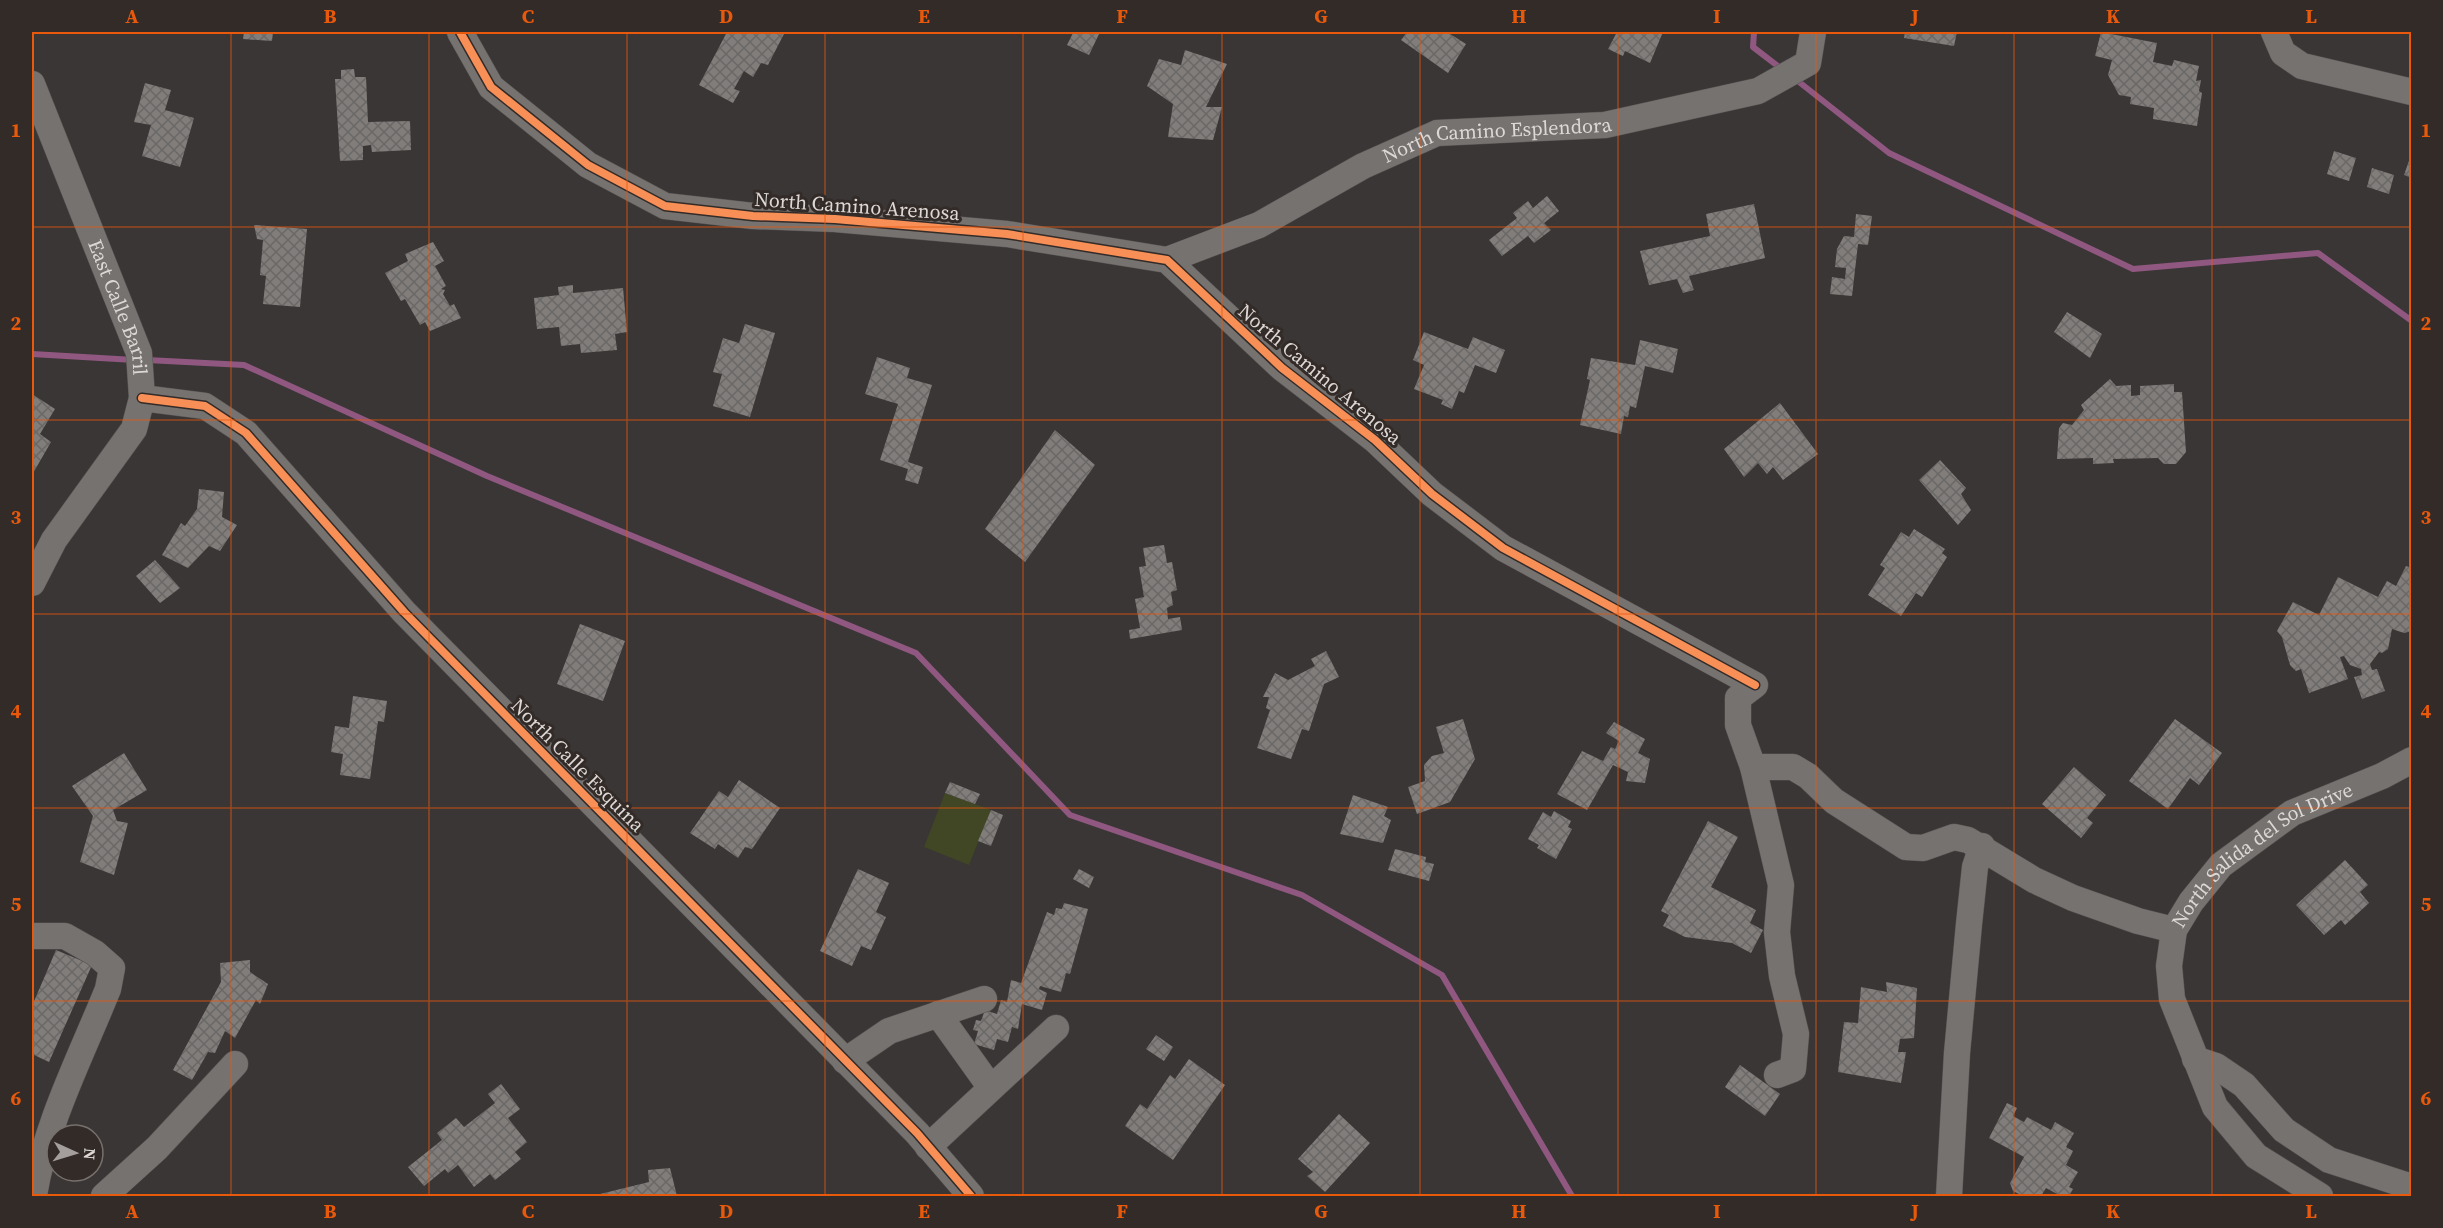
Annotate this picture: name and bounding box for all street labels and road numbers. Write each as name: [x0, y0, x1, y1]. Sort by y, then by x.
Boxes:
street label: North Camino Esplendora: [1378, 110, 1615, 170]
street label: North Camino Arenosa: [753, 185, 961, 227]
street label: East Calle Barril: [81, 235, 154, 376]
street label: North Camino Arenosa: [1232, 297, 1408, 451]
street label: North Calle Esquina: [505, 692, 652, 839]
street label: North Salida del Sol Drive: [2165, 776, 2357, 933]

